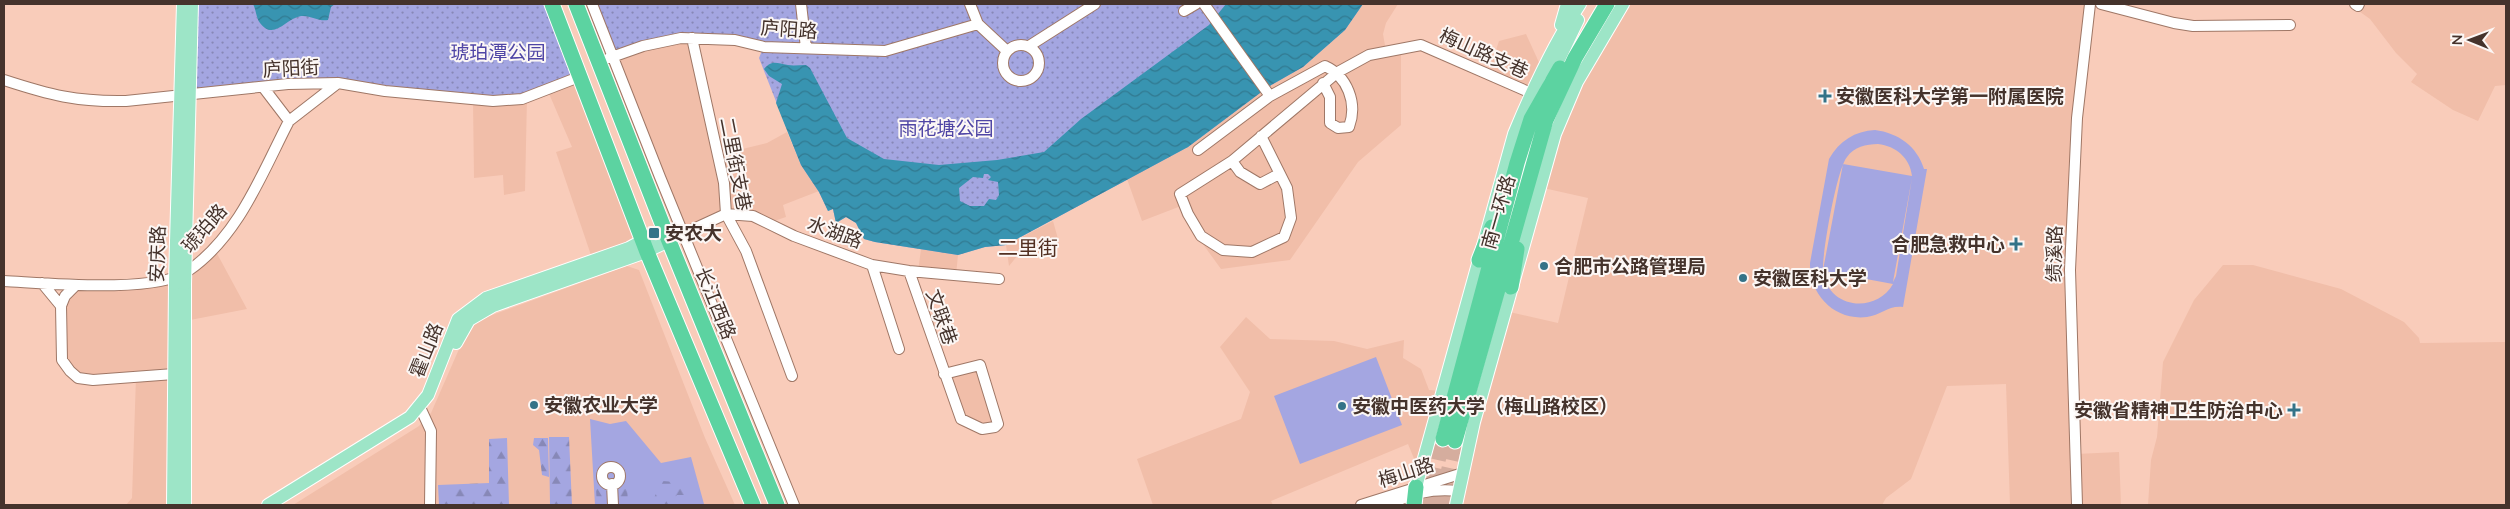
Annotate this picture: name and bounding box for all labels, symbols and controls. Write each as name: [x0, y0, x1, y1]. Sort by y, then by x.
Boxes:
street label: 庐阳路: [760, 15, 818, 43]
north arrow: [2445, 15, 2495, 65]
street label: 梅山路支巷: [1436, 23, 1532, 83]
text: N: [2448, 34, 2466, 45]
park label: 琥珀潭公园: [450, 40, 546, 64]
street label: 庐阳街: [262, 55, 320, 81]
place label: 安徽医科大学第一附属医院: [1836, 84, 2064, 108]
marker: 安徽医科大学第一附属医院: [1818, 89, 1832, 103]
street label: 二里街支巷: [715, 115, 757, 213]
park label: 雨花塘公园: [898, 116, 994, 140]
street label: 南一环路: [1476, 172, 1520, 252]
street label: 琥珀路: [176, 199, 232, 257]
street label: 水湖路: [804, 211, 866, 253]
place label: 安农大: [665, 221, 722, 245]
street label: 安庆路: [144, 225, 170, 283]
street label: 绩溪路: [2042, 225, 2066, 283]
marker: 安农大: [647, 226, 661, 240]
place label: 合肥急救中心: [1891, 232, 2005, 256]
district label: 二里街: [998, 235, 1058, 260]
marker: 合肥急救中心: [2009, 237, 2023, 251]
place label: 合肥市公路管理局: [1554, 254, 1706, 278]
marker: 合肥市公路管理局: [1538, 260, 1550, 272]
street label: 长江西路: [691, 263, 741, 343]
place label: 安徽医科大学: [1753, 266, 1867, 290]
marker: 安徽医科大学: [1737, 272, 1749, 284]
street label: 文联巷: [921, 286, 963, 348]
street label: 霍山路: [404, 319, 448, 381]
place label: 安徽农业大学: [544, 393, 658, 417]
place label: 安徽中医药大学（梅山路校区）: [1352, 394, 1618, 418]
place label: 安徽省精神卫生防治中心: [2074, 398, 2283, 422]
marker: 安徽农业大学: [528, 399, 540, 411]
marker: 安徽中医药大学（梅山路校区）: [1336, 400, 1348, 412]
marker: 安徽省精神卫生防治中心: [2287, 403, 2301, 417]
street label: 梅山路: [1375, 452, 1437, 492]

